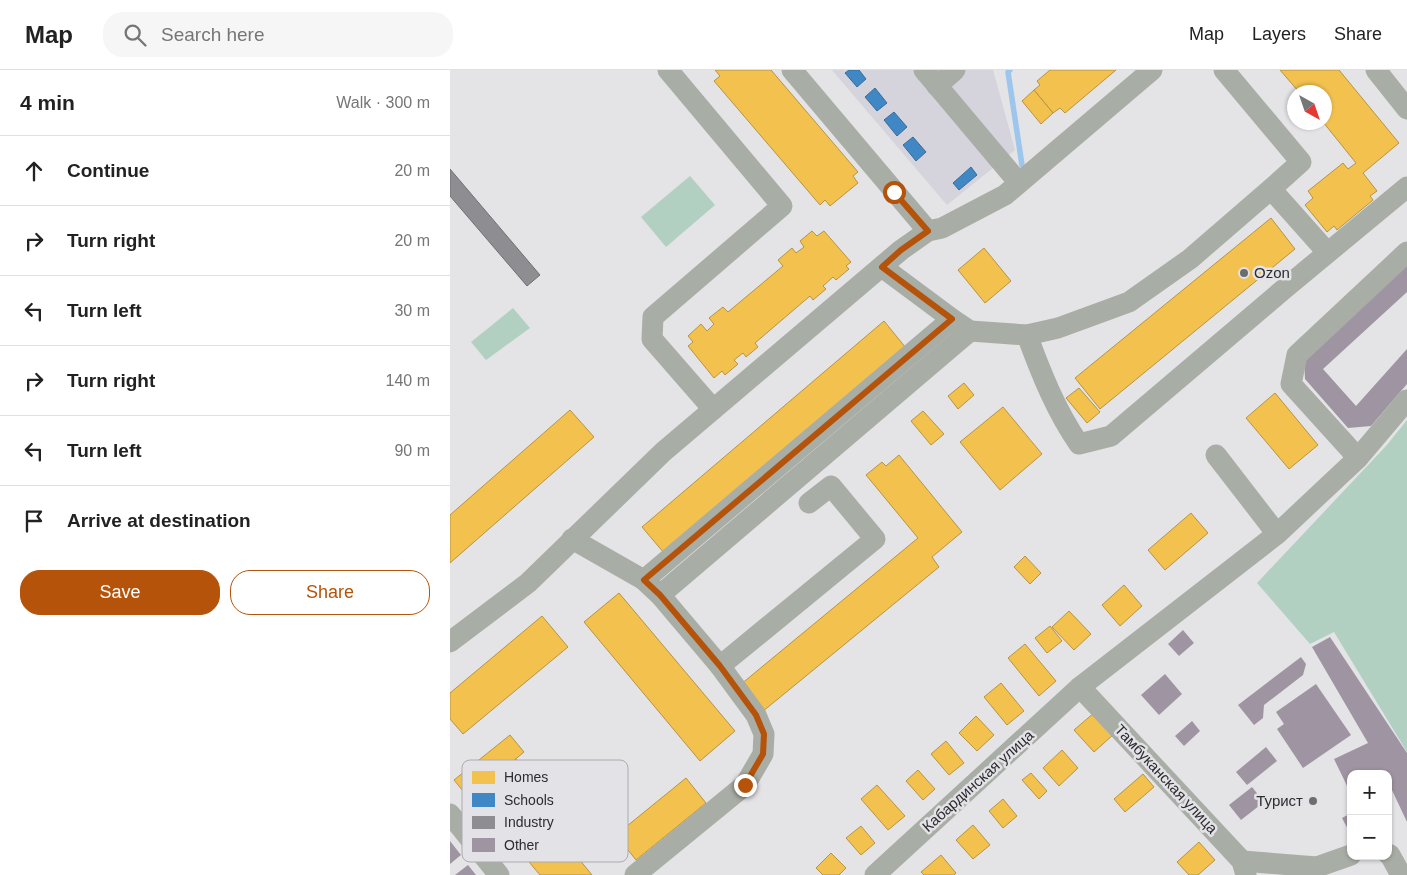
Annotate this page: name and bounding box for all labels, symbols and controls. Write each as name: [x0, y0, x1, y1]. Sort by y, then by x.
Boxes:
search box: [103, 12, 453, 57]
text: Map: [25, 21, 73, 48]
icon: search: [121, 21, 149, 49]
text: Search here: [161, 24, 265, 45]
text: Map: [1189, 24, 1224, 44]
text: Layers: [1252, 24, 1306, 44]
text: Share: [1334, 24, 1382, 44]
north arrow: [1287, 85, 1332, 130]
text: 4 min: [20, 91, 75, 114]
text: Walk · 300 m: [336, 94, 430, 111]
icon: ahead: [20, 157, 48, 185]
text: Continue: [67, 160, 149, 181]
text: 20 m: [394, 162, 430, 179]
route start: [883, 181, 906, 204]
icon: right: [20, 227, 48, 255]
text: Turn right: [67, 230, 155, 251]
text: 20 m: [394, 232, 430, 249]
place label: Ozon: [1254, 264, 1290, 281]
marker: Ozon: [1238, 267, 1250, 279]
icon: left: [20, 297, 48, 325]
text: Turn left: [67, 300, 142, 321]
text: 30 m: [394, 302, 430, 319]
icon: right: [20, 367, 48, 395]
text: Turn right: [67, 370, 155, 391]
text: 140 m: [386, 372, 430, 389]
icon: left: [20, 437, 48, 465]
text: Turn left: [67, 440, 142, 461]
text: 90 m: [394, 442, 430, 459]
icon: arrive: [20, 507, 48, 535]
text: Arrive at destination: [67, 510, 251, 531]
button: Save: [20, 570, 220, 615]
button: Share: [230, 570, 430, 615]
street label: Тамбуканская улица: [1112, 721, 1222, 837]
street label: Кабардинская улица: [919, 726, 1037, 835]
legend: [462, 760, 628, 862]
text: Homes: [504, 769, 548, 785]
map controls: [1347, 770, 1392, 860]
button: +: [1347, 770, 1392, 815]
route end: [734, 774, 757, 797]
text: Schools: [504, 792, 554, 808]
place label: Турист: [1256, 792, 1303, 809]
marker: Турист: [1307, 795, 1319, 807]
text: Industry: [504, 814, 554, 830]
button: −: [1347, 815, 1392, 860]
text: Other: [504, 837, 539, 853]

